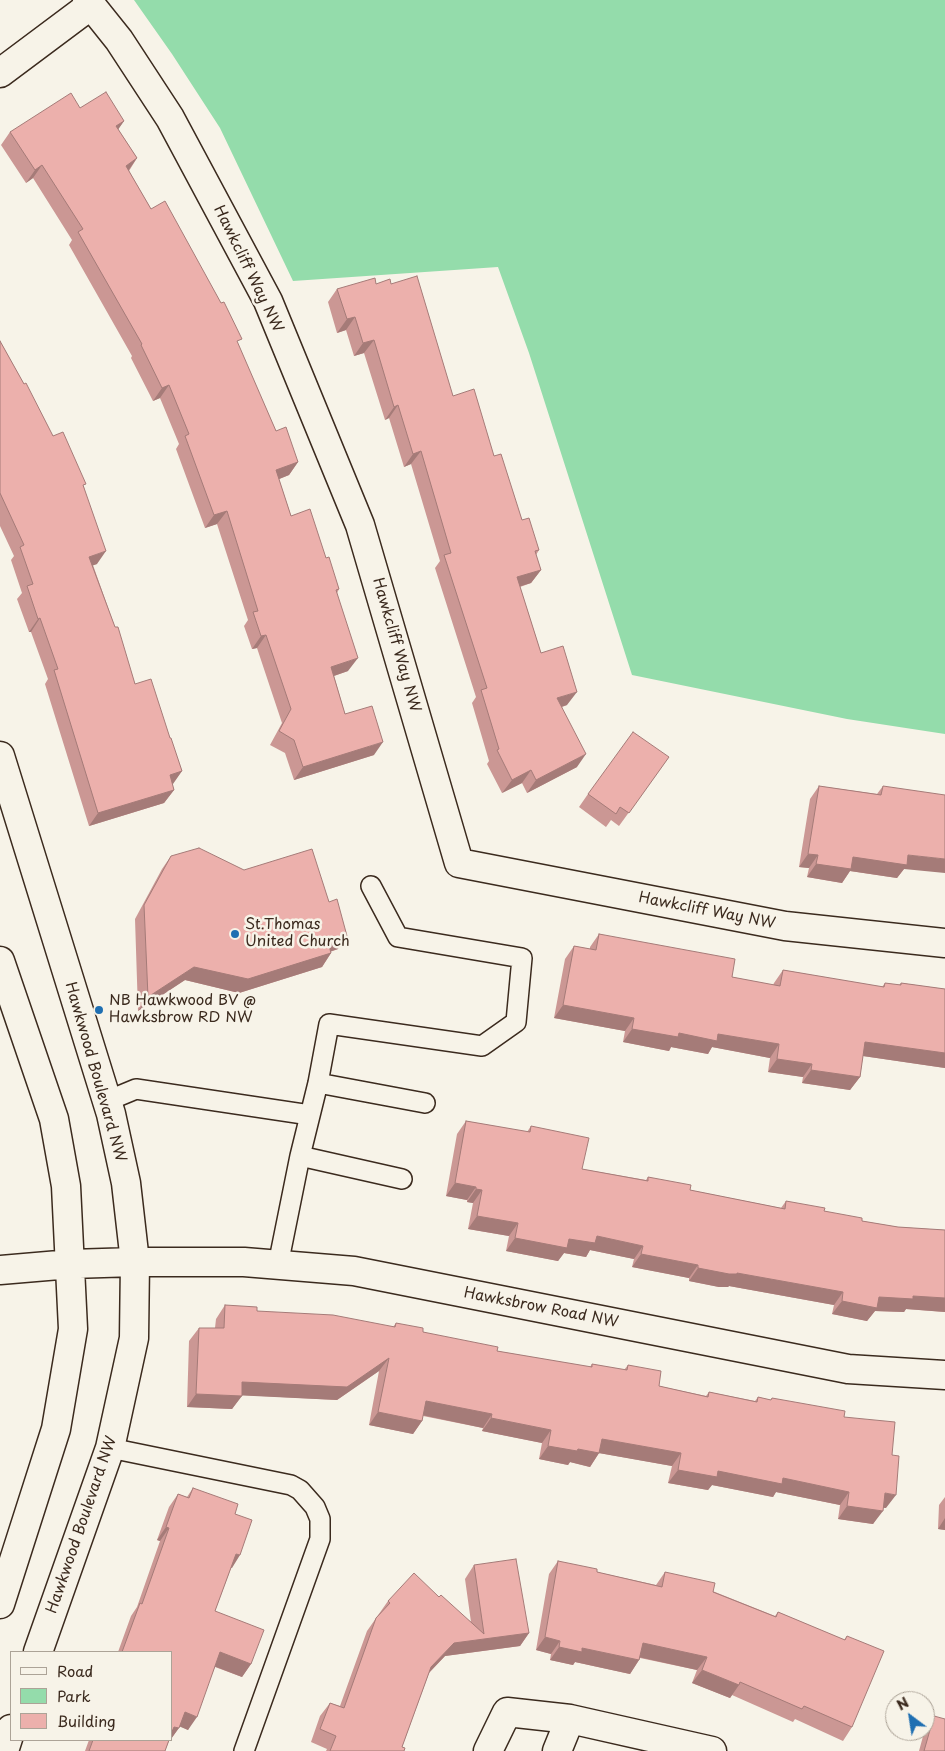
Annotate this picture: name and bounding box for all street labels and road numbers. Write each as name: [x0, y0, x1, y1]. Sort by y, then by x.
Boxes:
street label: Hawkcliff Way NW: [209, 203, 287, 335]
street label: Hawkcliff Way NW: [368, 576, 424, 714]
street label: Hawkcliff Way NW: [637, 889, 777, 933]
street label: Hawkwood Boulevard NW: [61, 980, 129, 1164]
street label: Hawksbrow Road NW: [462, 1284, 620, 1332]
street label: Hawkwood Boulevard NW: [43, 1434, 121, 1616]

